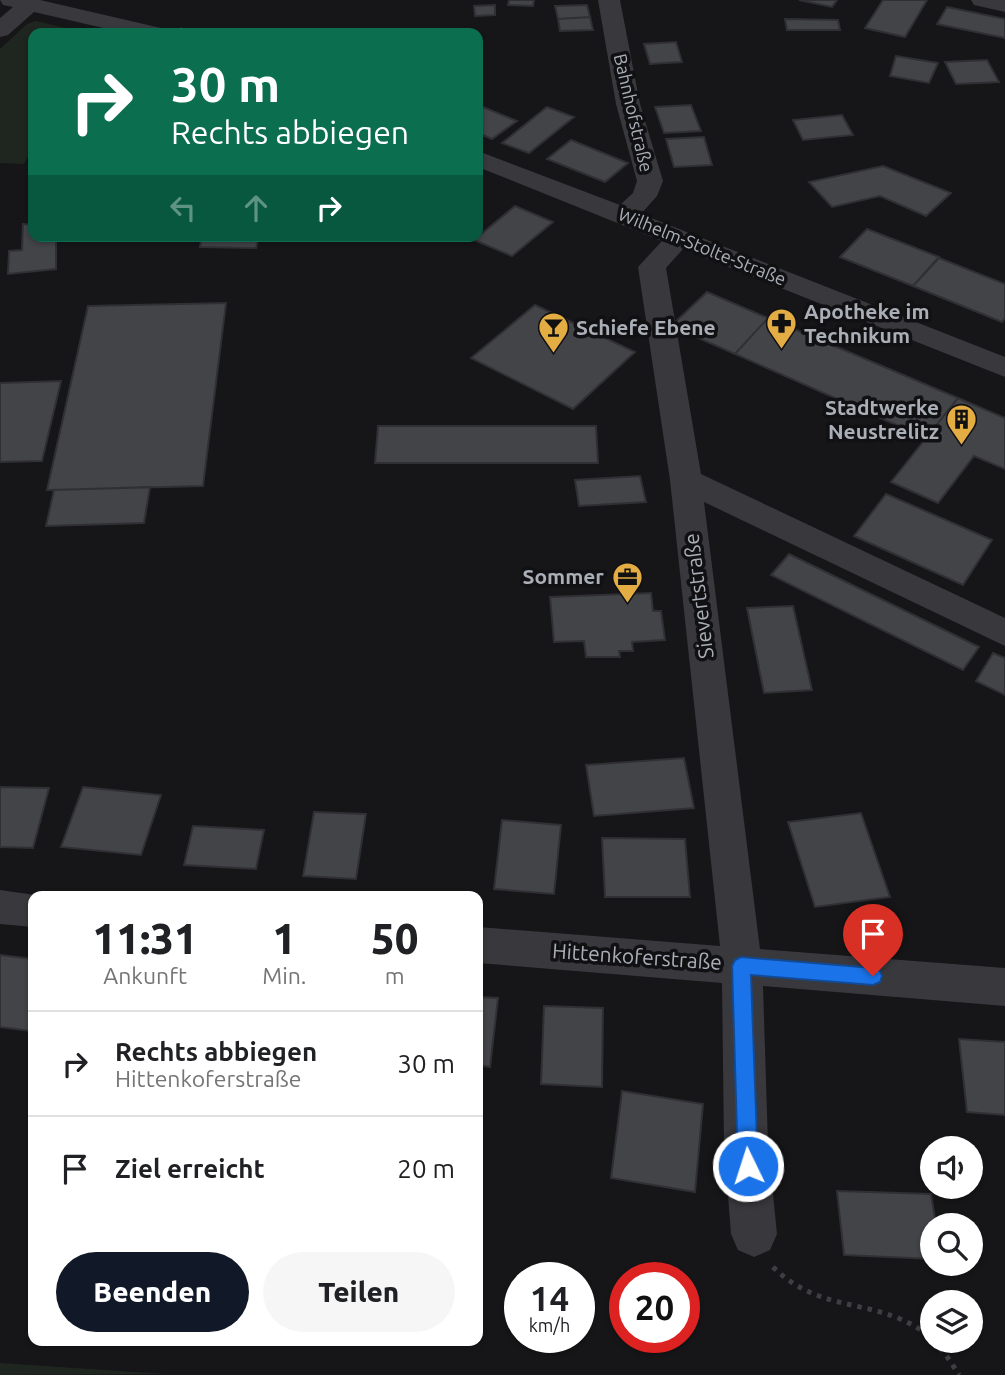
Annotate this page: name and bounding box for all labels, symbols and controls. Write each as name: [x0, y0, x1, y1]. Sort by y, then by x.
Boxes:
street label: Bahnhofstraße: [611, 52, 657, 174]
icon: right: [56, 56, 147, 147]
text: 30 m: [171, 56, 280, 111]
text: Rechts abbiegen: [171, 114, 409, 150]
icon: left: [164, 189, 202, 227]
icon: ahead: [237, 189, 275, 227]
icon: right: [310, 189, 348, 227]
street label: Wilhelm-Stolte-Straße: [616, 203, 789, 289]
place label: Apotheke im Technikum: [804, 299, 930, 347]
pharmacy icon: Apotheke im Technikum: [764, 307, 798, 351]
bar icon: Schiefe Ebene: [536, 311, 570, 355]
place label: Schiefe Ebene: [576, 315, 716, 339]
place label: Stadtwerke Neustrelitz: [825, 395, 939, 443]
building icon: Stadtwerke Neustrelitz: [945, 403, 979, 447]
street label: Sievertstraße: [678, 532, 718, 660]
office icon: Sommer: [610, 560, 644, 604]
place label: Sommer: [522, 564, 604, 588]
pin: [843, 904, 903, 976]
text: 11:31: [93, 915, 198, 962]
text: 1: [272, 915, 296, 962]
text: 50: [371, 915, 418, 962]
icon: arrive: [854, 915, 892, 953]
street label: Hittenkoferstraße: [551, 938, 723, 974]
text: Ankunft: [103, 963, 187, 988]
text: Min.: [262, 963, 307, 988]
text: m: [385, 963, 405, 988]
text: Rechts abbiegen: [115, 1037, 317, 1066]
icon: right: [56, 1045, 94, 1083]
text: 30 m: [397, 1049, 455, 1078]
text: Hittenkoferstraße: [115, 1066, 301, 1091]
position arrow: [711, 1129, 785, 1203]
map controls: [920, 1136, 983, 1353]
button: sound: [920, 1136, 983, 1199]
icon: arrive: [56, 1150, 94, 1188]
text: Ziel erreicht: [115, 1154, 265, 1183]
text: 20 m: [397, 1154, 455, 1183]
button: search: [920, 1213, 983, 1276]
button: Beenden: [56, 1252, 249, 1332]
button: Teilen: [263, 1252, 455, 1332]
speed limit sign: 20: [609, 1262, 700, 1353]
text: 14: [530, 1278, 569, 1318]
button: layers: [920, 1290, 983, 1353]
text: km/h: [529, 1315, 570, 1335]

